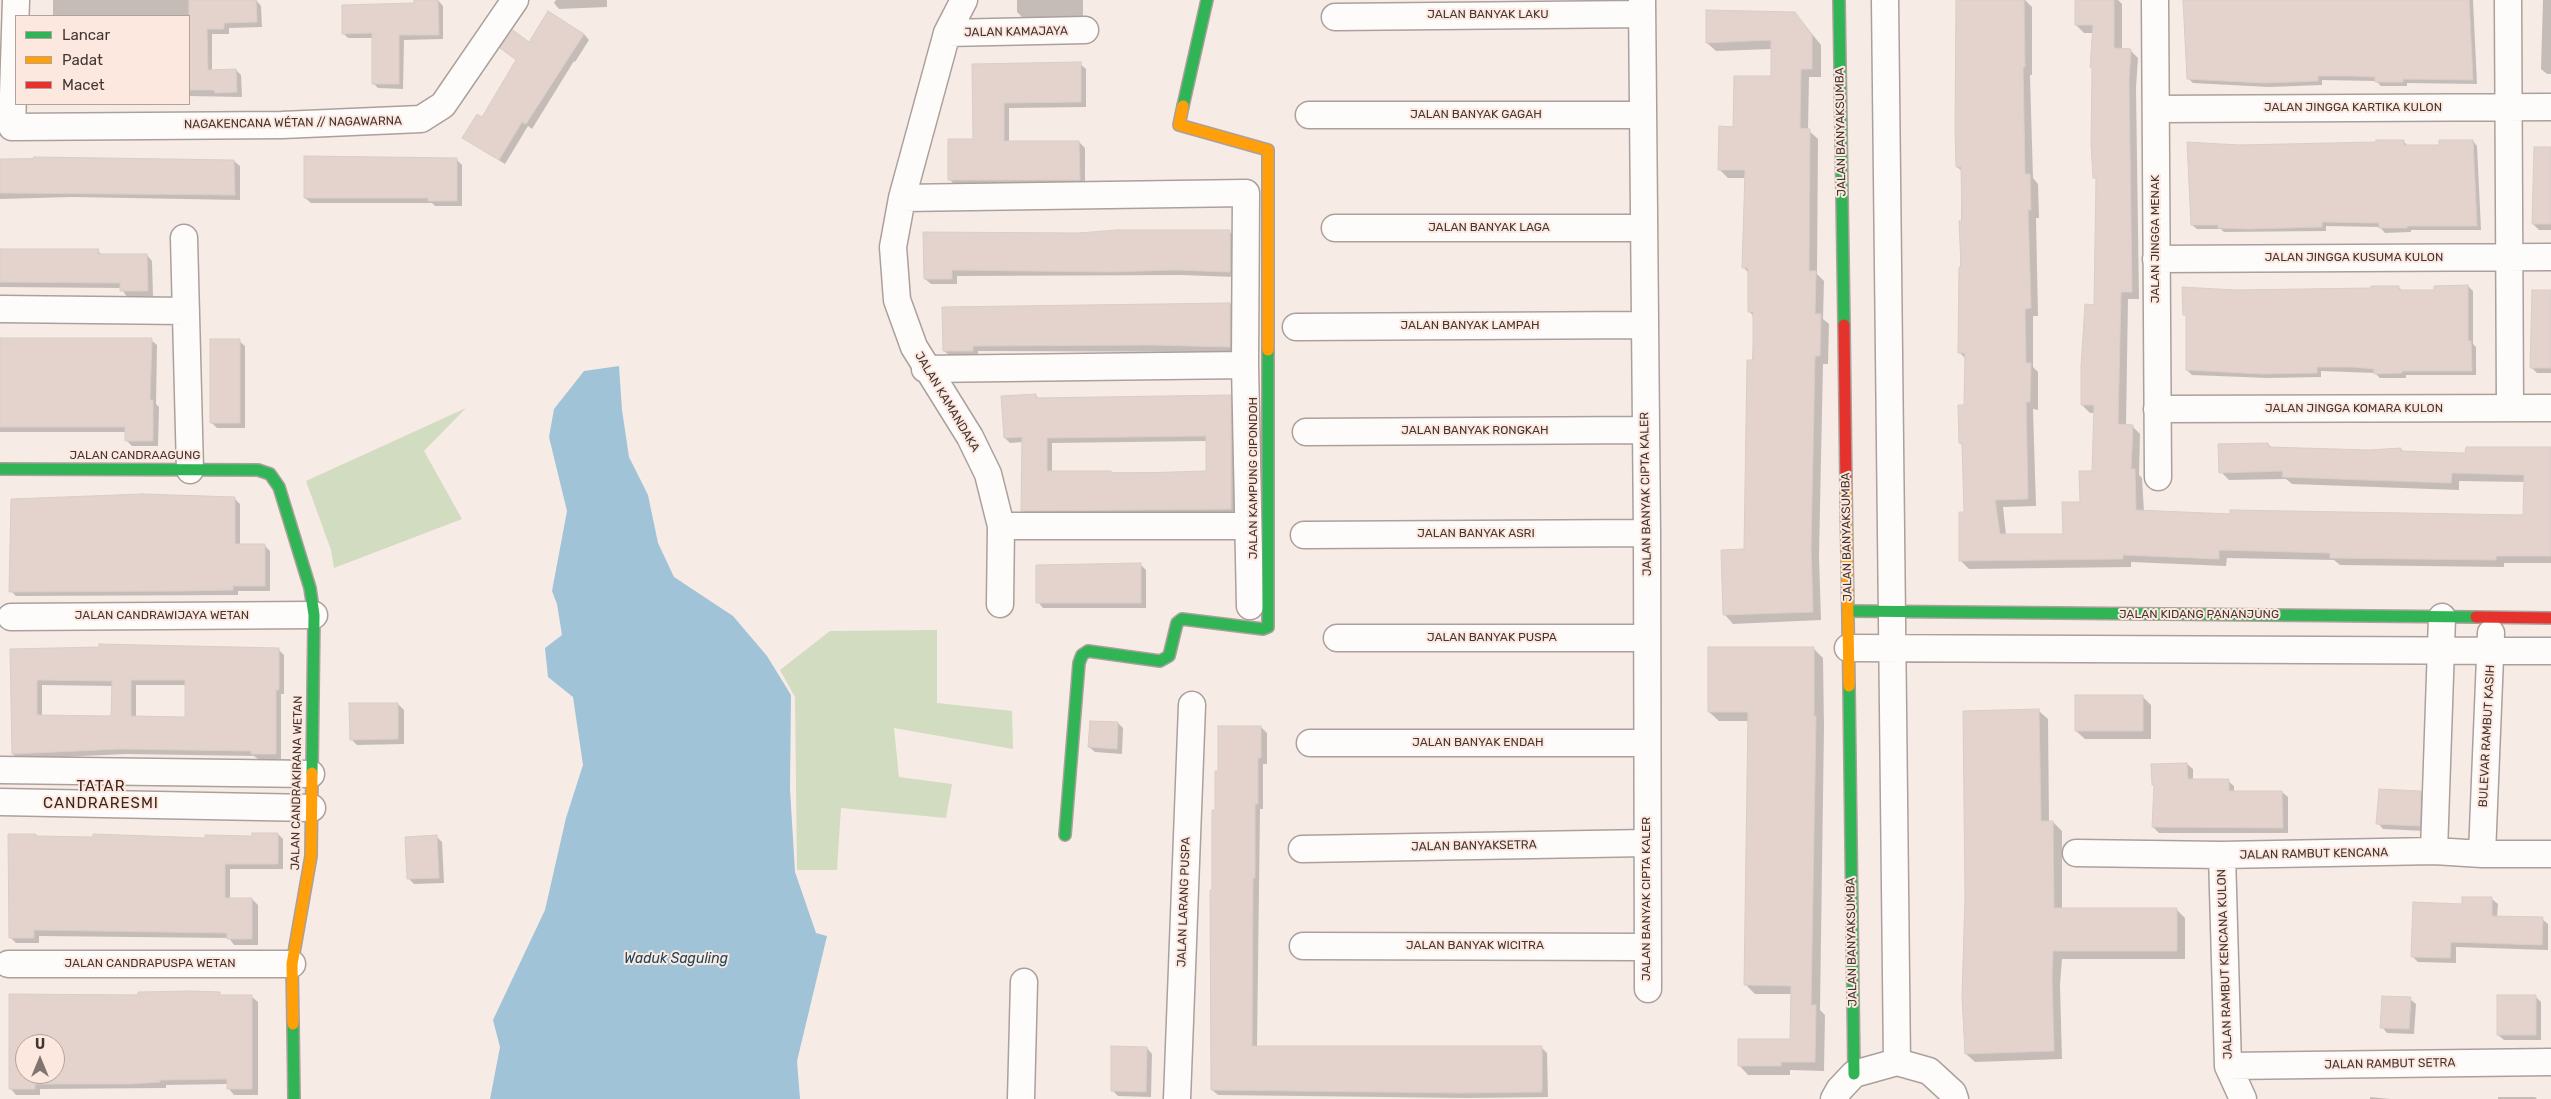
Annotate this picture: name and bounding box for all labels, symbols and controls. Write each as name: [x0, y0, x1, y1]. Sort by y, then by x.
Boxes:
street label: JALAN BANYAK LAKU: [1427, 8, 1549, 22]
legend: [15, 15, 190, 105]
street label: JALAN KAMAJAYA: [964, 24, 1068, 40]
text: Lancar: [62, 26, 110, 44]
text: Padat: [62, 51, 103, 69]
street label: JALAN BANYAKSUMBA: [1833, 67, 1849, 197]
text: Macet: [62, 76, 105, 94]
street label: JALAN JINGGA KARTIKA KULON: [2264, 101, 2442, 115]
street label: JALAN BANYAK GAGAH: [1410, 108, 1542, 122]
street label: NAGAKENCANA WÉTAN // NAGAWARNA: [184, 114, 402, 132]
street label: JALAN JINGGA MENAK: [2149, 175, 2163, 303]
street label: JALAN BANYAK LAGA: [1428, 221, 1550, 235]
street label: JALAN JINGGA KUSUMA KULON: [2265, 251, 2443, 265]
street label: JALAN BANYAK LAMPAH: [1400, 319, 1540, 333]
street label: JALAN KAMANDAKA: [911, 349, 983, 455]
street label: JALAN KAMPUNG CIPONDOH: [1247, 397, 1261, 559]
street label: JALAN JINGGA KOMARA KULON: [2265, 402, 2443, 416]
street label: JALAN BANYAK CIPTA KALER: [1637, 412, 1655, 576]
street label: JALAN BANYAK RONGKAH: [1401, 424, 1549, 438]
street label: JALAN CANDRAAGUNG: [69, 449, 201, 463]
street label: JALAN BANYAKSUMBA: [1839, 472, 1855, 602]
street label: JALAN BANYAK ASRI: [1417, 527, 1535, 541]
street label: JALAN KIDANG PANANJUNG: [2119, 608, 2279, 622]
street label: JALAN CANDRAWIJAYA WETAN: [75, 609, 249, 623]
street label: JALAN BANYAK PUSPA: [1427, 631, 1557, 645]
street label: BULEVAR RAMBUT KASIH: [2476, 664, 2498, 808]
street label: JALAN CANDRAKIRANA WETAN: [288, 695, 306, 871]
street label: JALAN BANYAK ENDAH: [1412, 736, 1544, 750]
district label: TATAR CANDRARESMI: [42, 778, 160, 813]
street label: JALAN BANYAK CIPTA KALER: [1640, 817, 1654, 981]
street label: JALAN LARANG PUSPA: [1175, 837, 1193, 967]
street label: JALAN BANYAKSETRA: [1411, 838, 1537, 854]
street label: JALAN RAMBUT KENCANA: [2240, 846, 2388, 862]
street label: JALAN RAMBUT KENCANA KULON: [2214, 869, 2236, 1059]
street label: JALAN BANYAKSUMBA: [1844, 877, 1860, 1007]
street label: JALAN BANYAK WICITRA: [1406, 939, 1544, 953]
water label: Waduk Saguling: [624, 951, 728, 967]
street label: JALAN CANDRAPUSPA WETAN: [64, 957, 236, 971]
north arrow: [15, 1034, 65, 1084]
text: U: [35, 1036, 45, 1053]
street label: JALAN RAMBUT SETRA: [2324, 1056, 2456, 1072]

